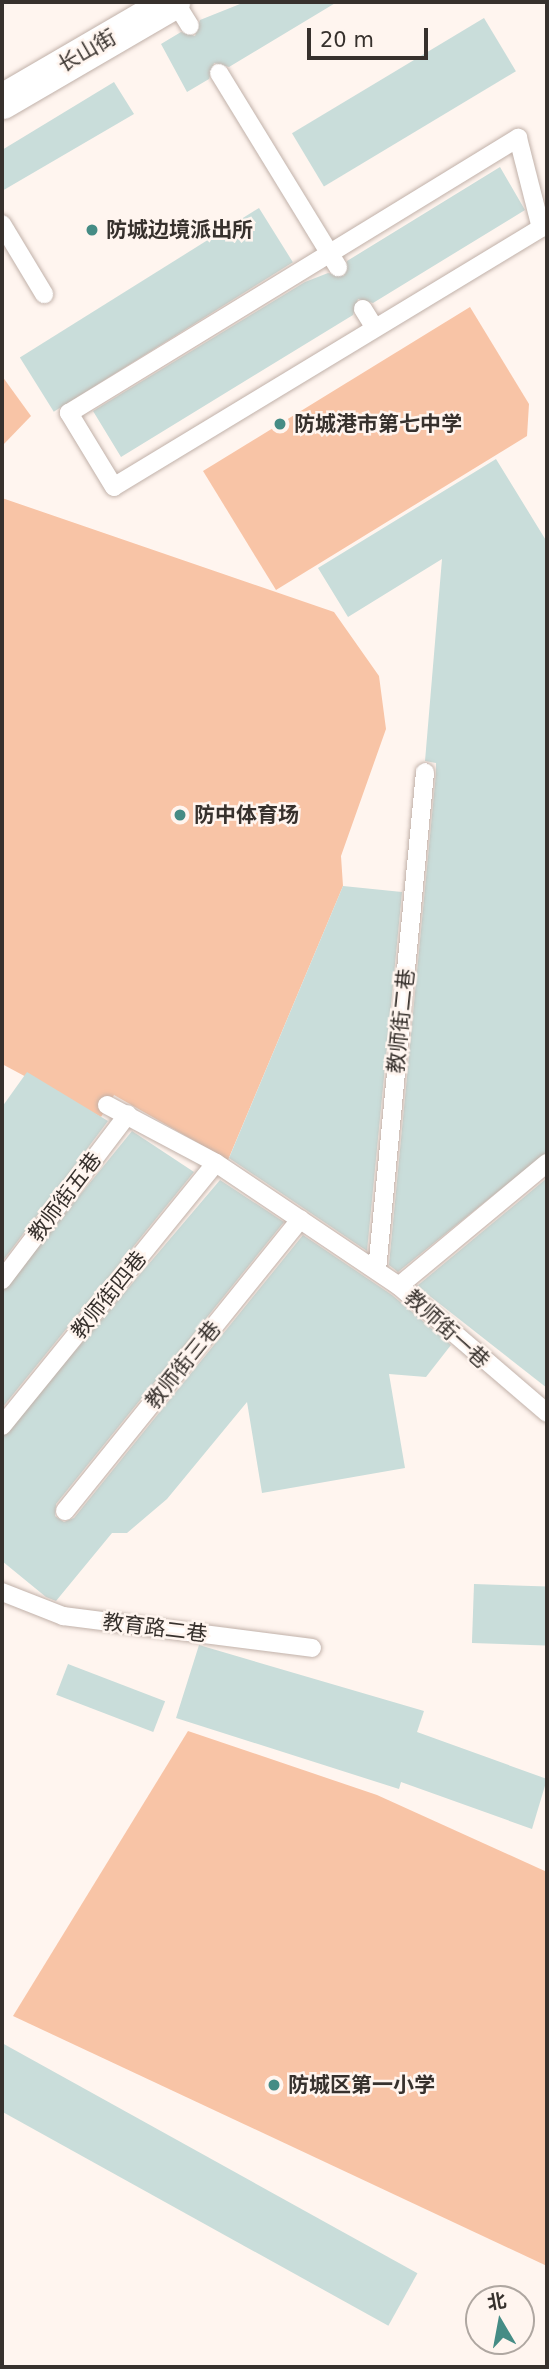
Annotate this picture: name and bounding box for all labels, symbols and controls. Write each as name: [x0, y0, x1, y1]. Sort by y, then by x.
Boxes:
scale bar: [311, 14, 432, 58]
street label: 长山街: [53, 24, 121, 78]
text: 20 m: [320, 28, 374, 52]
place label: 防城边境派出所: [106, 217, 253, 243]
marker: 防城边境派出所: [84, 222, 100, 238]
place label: 防城港市第七中学: [294, 411, 462, 437]
marker: 防城港市第七中学: [272, 416, 288, 432]
place label: 防中体育场: [194, 802, 299, 828]
marker: 防中体育场: [172, 807, 188, 823]
street label: 教师街二巷: [383, 967, 419, 1075]
street label: 教师街五巷: [23, 1147, 107, 1247]
street label: 教师街四巷: [66, 1246, 152, 1344]
street label: 教师街一巷: [400, 1285, 494, 1373]
street label: 教师街三巷: [140, 1316, 226, 1414]
street label: 教育路二巷: [101, 1609, 209, 1647]
place label: 防城区第一小学: [288, 2072, 435, 2098]
marker: 防城区第一小学: [266, 2077, 282, 2093]
north arrow: [465, 2285, 535, 2355]
text: 北: [485, 2289, 508, 2314]

